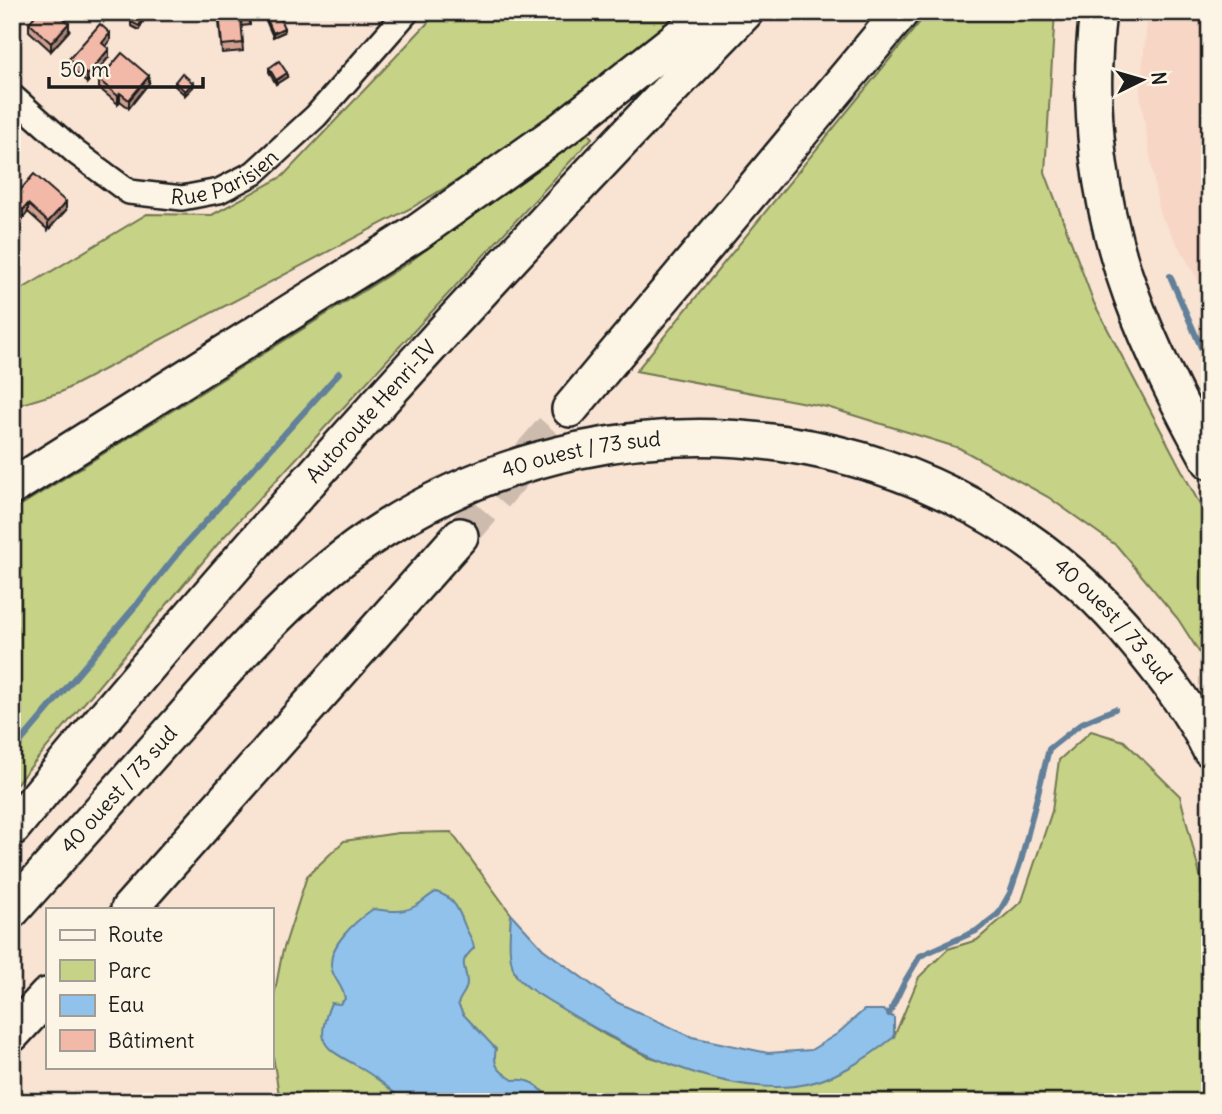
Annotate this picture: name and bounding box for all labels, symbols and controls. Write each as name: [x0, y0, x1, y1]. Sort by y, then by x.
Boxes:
scale bar: [49, 46, 203, 90]
north arrow: [1106, 46, 1176, 116]
text: 50 m: [60, 56, 109, 83]
text: N: [1146, 71, 1171, 86]
street label: Rue Parisien: [169, 143, 284, 211]
street label: Autoroute Henri-IV: [300, 334, 442, 488]
street label: 40 ouest / 73 sud: [498, 425, 662, 484]
street label: 40 ouest / 73 sud: [1049, 552, 1178, 689]
street label: 40 ouest / 73 sud: [55, 720, 183, 859]
legend: [46, 908, 273, 1068]
text: Route: [108, 921, 163, 948]
text: Parc: [108, 957, 151, 984]
text: Eau: [108, 991, 144, 1018]
text: Bâtiment: [108, 1027, 194, 1054]

